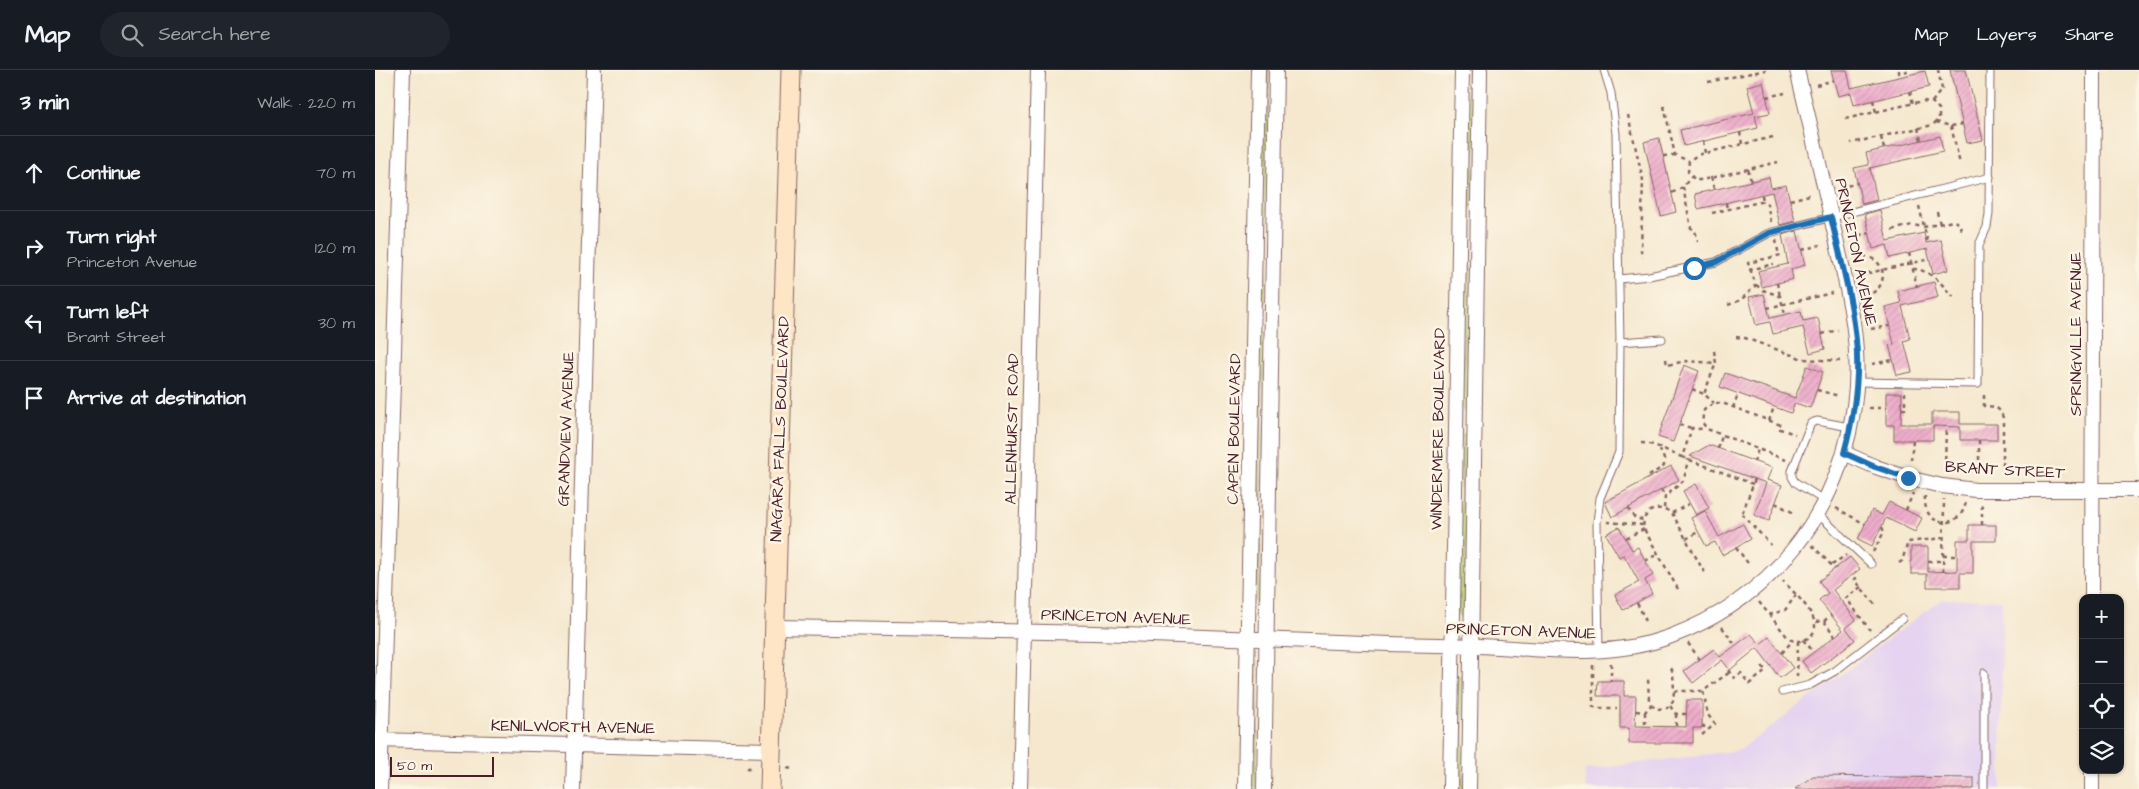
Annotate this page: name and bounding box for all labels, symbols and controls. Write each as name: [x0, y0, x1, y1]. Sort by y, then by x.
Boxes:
search box: [100, 12, 450, 57]
text: Map: [25, 18, 70, 52]
icon: search: [118, 21, 146, 49]
text: Search here: [158, 21, 271, 48]
text: Map: [1914, 22, 1948, 47]
text: Layers: [1976, 22, 2037, 47]
text: Share: [2065, 22, 2114, 47]
text: 3 min: [20, 88, 69, 117]
text: Walk · 220 m: [257, 92, 355, 114]
icon: ahead: [20, 159, 48, 187]
text: Continue: [67, 160, 141, 187]
text: 70 m: [316, 162, 355, 184]
street label: PRINCETON AVENUE: [1830, 176, 1882, 328]
text: Turn right: [67, 224, 156, 251]
icon: right: [20, 234, 48, 262]
text: 120 m: [315, 237, 355, 259]
text: Princeton Avenue: [67, 251, 197, 273]
street label: SPRINGVILLE AVENUE: [2065, 251, 2087, 416]
route start: [1683, 257, 1706, 280]
text: Turn left: [67, 299, 148, 326]
icon: left: [20, 309, 48, 337]
text: 30 m: [318, 312, 355, 334]
street label: NIAGARA FALLS BOULEVARD: [765, 316, 795, 542]
text: Brant Street: [67, 326, 166, 348]
street label: WINDERMERE BOULEVARD: [1425, 328, 1451, 530]
street label: GRANDVIEW AVENUE: [552, 351, 580, 507]
street label: ALLENHURST ROAD: [1000, 353, 1024, 505]
street label: CAPEN BOULEVARD: [1222, 353, 1246, 505]
icon: arrive: [20, 384, 48, 412]
text: Arrive at destination: [67, 385, 246, 412]
street label: BRANT STREET: [1945, 456, 2066, 484]
route end: [1897, 467, 1920, 490]
map controls: [2079, 594, 2124, 774]
button: +: [2079, 594, 2124, 639]
street label: PRINCETON AVENUE: [1041, 603, 1192, 631]
street label: PRINCETON AVENUE: [1446, 617, 1597, 645]
button: −: [2079, 639, 2124, 684]
button: locate: [2079, 684, 2124, 729]
street label: KENILWORTH AVENUE: [491, 715, 656, 739]
button: layers: [2079, 729, 2124, 774]
scale bar: [390, 754, 494, 777]
text: 50 m: [397, 756, 432, 776]

